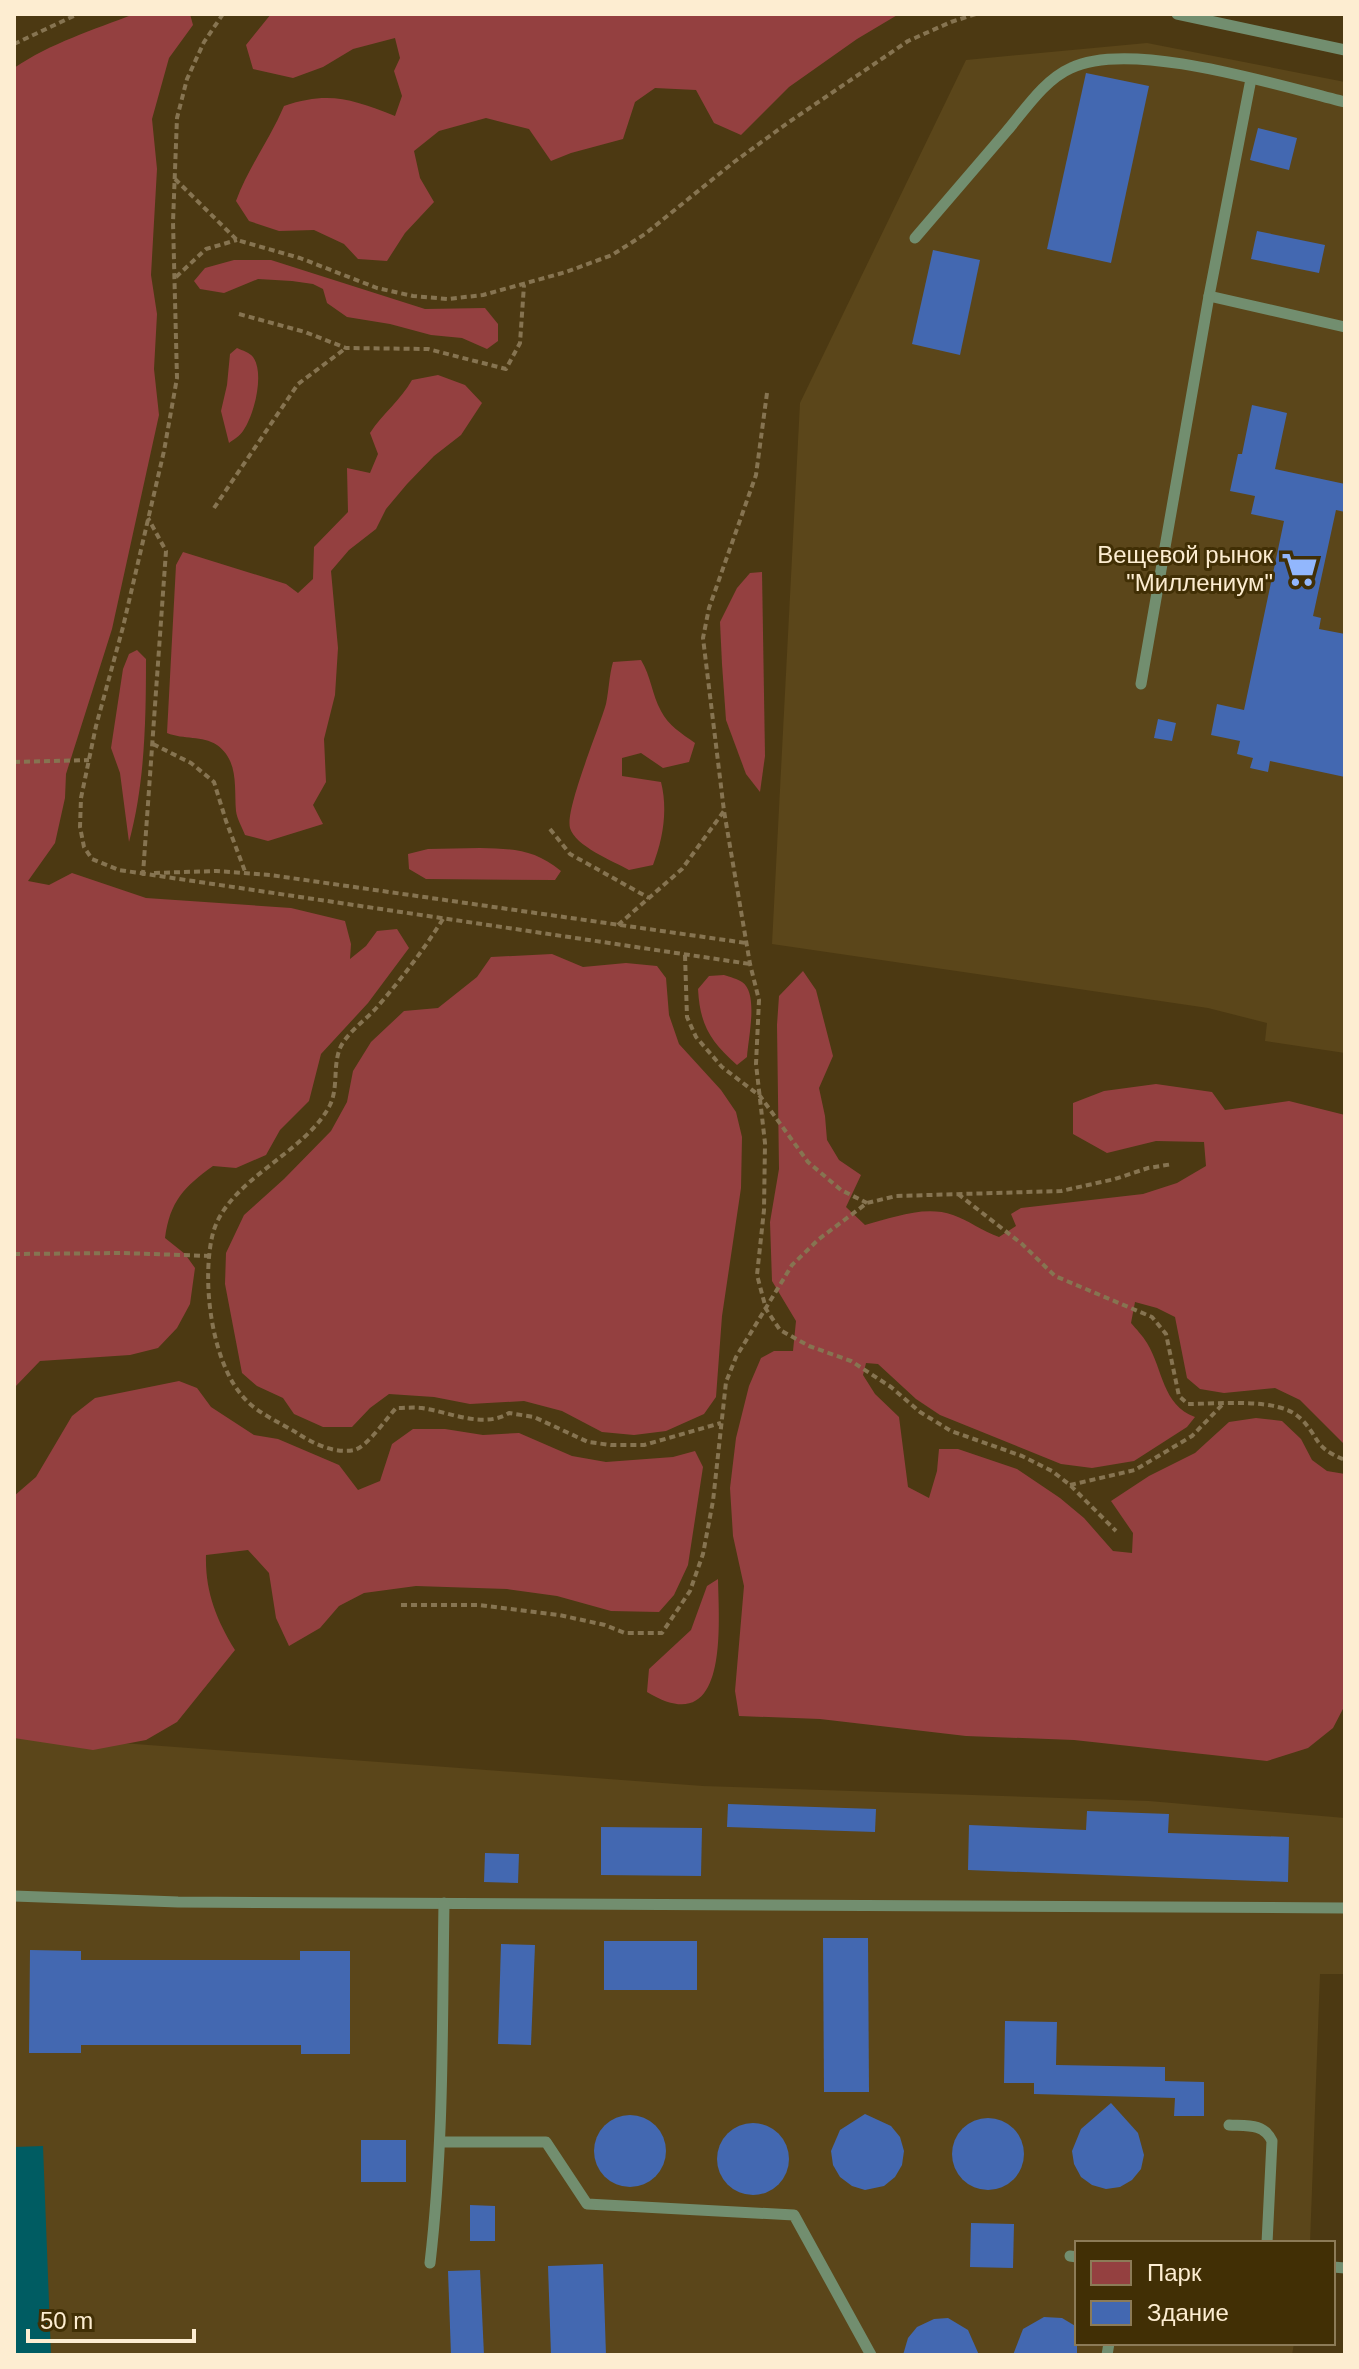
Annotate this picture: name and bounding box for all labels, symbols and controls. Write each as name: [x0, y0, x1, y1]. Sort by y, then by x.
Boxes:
place label: Вещевой рынок "Миллениум": [1097, 541, 1274, 596]
supermarket icon: Вещевой рынок "Миллениум": [1280, 550, 1318, 588]
legend: [1075, 2241, 1335, 2345]
text: Парк: [1147, 2259, 1202, 2286]
scale bar: [28, 2293, 194, 2343]
text: Здание: [1147, 2299, 1229, 2326]
text: 50 m: [40, 2307, 93, 2334]

